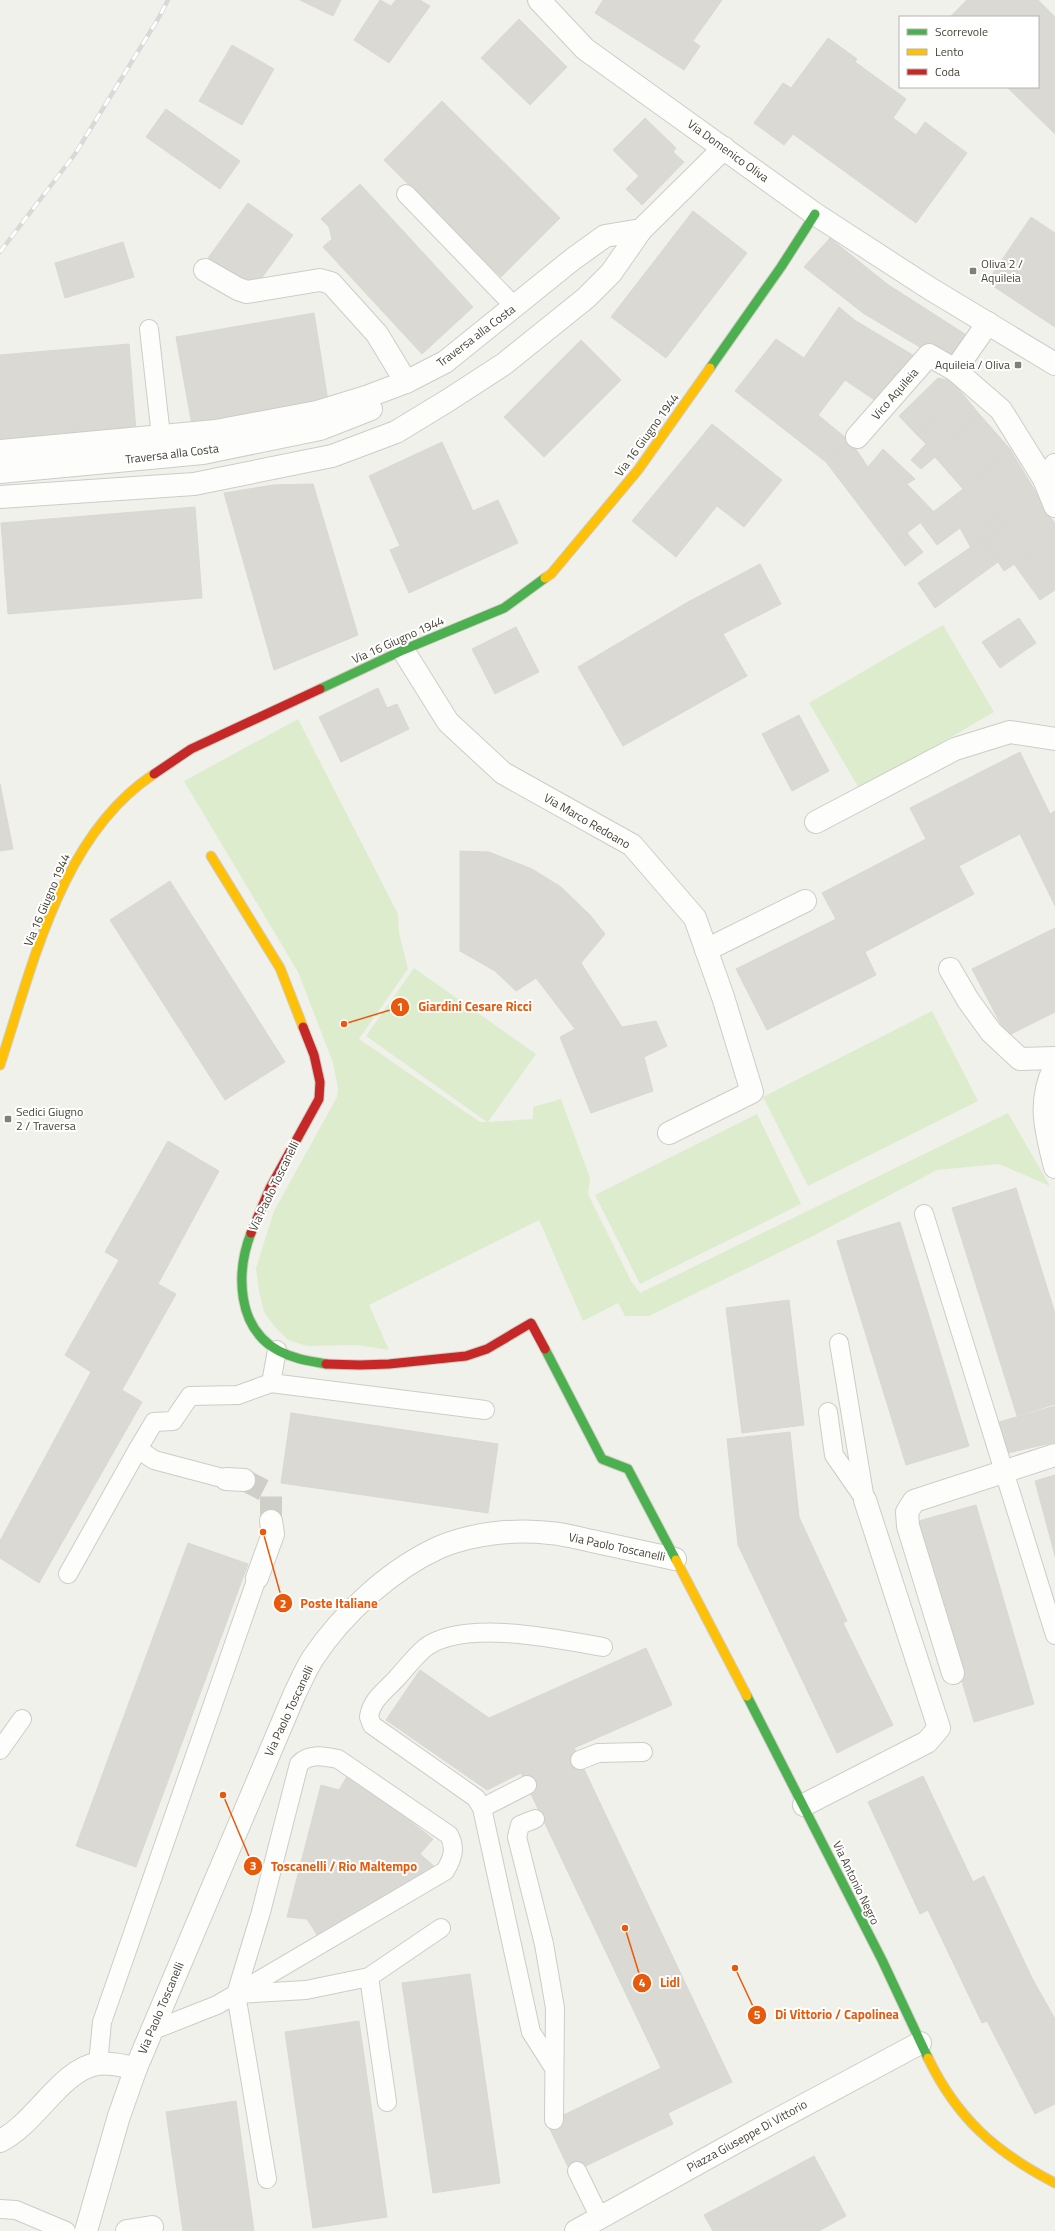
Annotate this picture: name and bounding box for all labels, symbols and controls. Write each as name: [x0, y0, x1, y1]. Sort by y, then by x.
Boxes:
legend: [899, 16, 1039, 88]
text: Scorrevole: [935, 22, 988, 41]
text: Lento: [935, 42, 964, 61]
text: Coda: [935, 62, 960, 81]
street label: Via Domenico Oliva: [684, 115, 773, 187]
place label: Oliva 2 / Aquileia: [981, 254, 1023, 287]
marker: Oliva 2 / Aquileia: [968, 266, 978, 276]
street label: Traversa alla Costa: [432, 300, 519, 372]
place label: Aquileia / Oliva: [935, 355, 1010, 374]
marker: Aquileia / Oliva: [1013, 360, 1023, 370]
street label: Vico Aquileia: [867, 363, 923, 424]
street label: Via 16 Giugno 1944: [610, 389, 684, 480]
street label: Traversa alla Costa: [124, 438, 220, 469]
street label: Via 16 Giugno 1944: [349, 611, 447, 668]
street label: Via Marco Redoano: [540, 788, 634, 853]
street label: Via 16 Giugno 1944: [18, 850, 75, 949]
callout: Giardini Cesare Ricci: [390, 994, 540, 1019]
text: Giardini Cesare Ricci: [418, 996, 532, 1016]
text: 1: [397, 997, 403, 1016]
place label: Sedici Giugno 2 / Traversa: [16, 1102, 83, 1135]
marker: Sedici Giugno 2 / Traversa: [3, 1114, 13, 1124]
street label: Via Paolo Toscanelli: [243, 1137, 304, 1234]
street label: Via Paolo Toscanelli: [567, 1527, 667, 1566]
callout: Poste Italiane: [273, 1591, 386, 1616]
text: Poste Italiane: [300, 1593, 378, 1613]
text: 2: [280, 1594, 286, 1613]
street label: Via Paolo Toscanelli: [259, 1662, 318, 1759]
street label: Via Antonio Negro: [828, 1838, 885, 1928]
callout: Toscanelli / Rio Maltempo: [243, 1854, 425, 1879]
text: 3: [250, 1856, 256, 1875]
text: Toscanelli / Rio Maltempo: [271, 1856, 417, 1876]
street label: Via Paolo Toscanelli: [133, 1959, 189, 2057]
callout: Lidl: [632, 1970, 688, 1995]
text: Lidl: [660, 1972, 680, 1992]
text: 4: [639, 1973, 646, 1992]
callout: Di Vittorio / Capolinea: [747, 2002, 907, 2027]
text: Di Vittorio / Capolinea: [775, 2004, 899, 2024]
text: 5: [754, 2005, 761, 2024]
street label: Piazza Giuseppe Di Vittorio: [683, 2094, 810, 2177]

